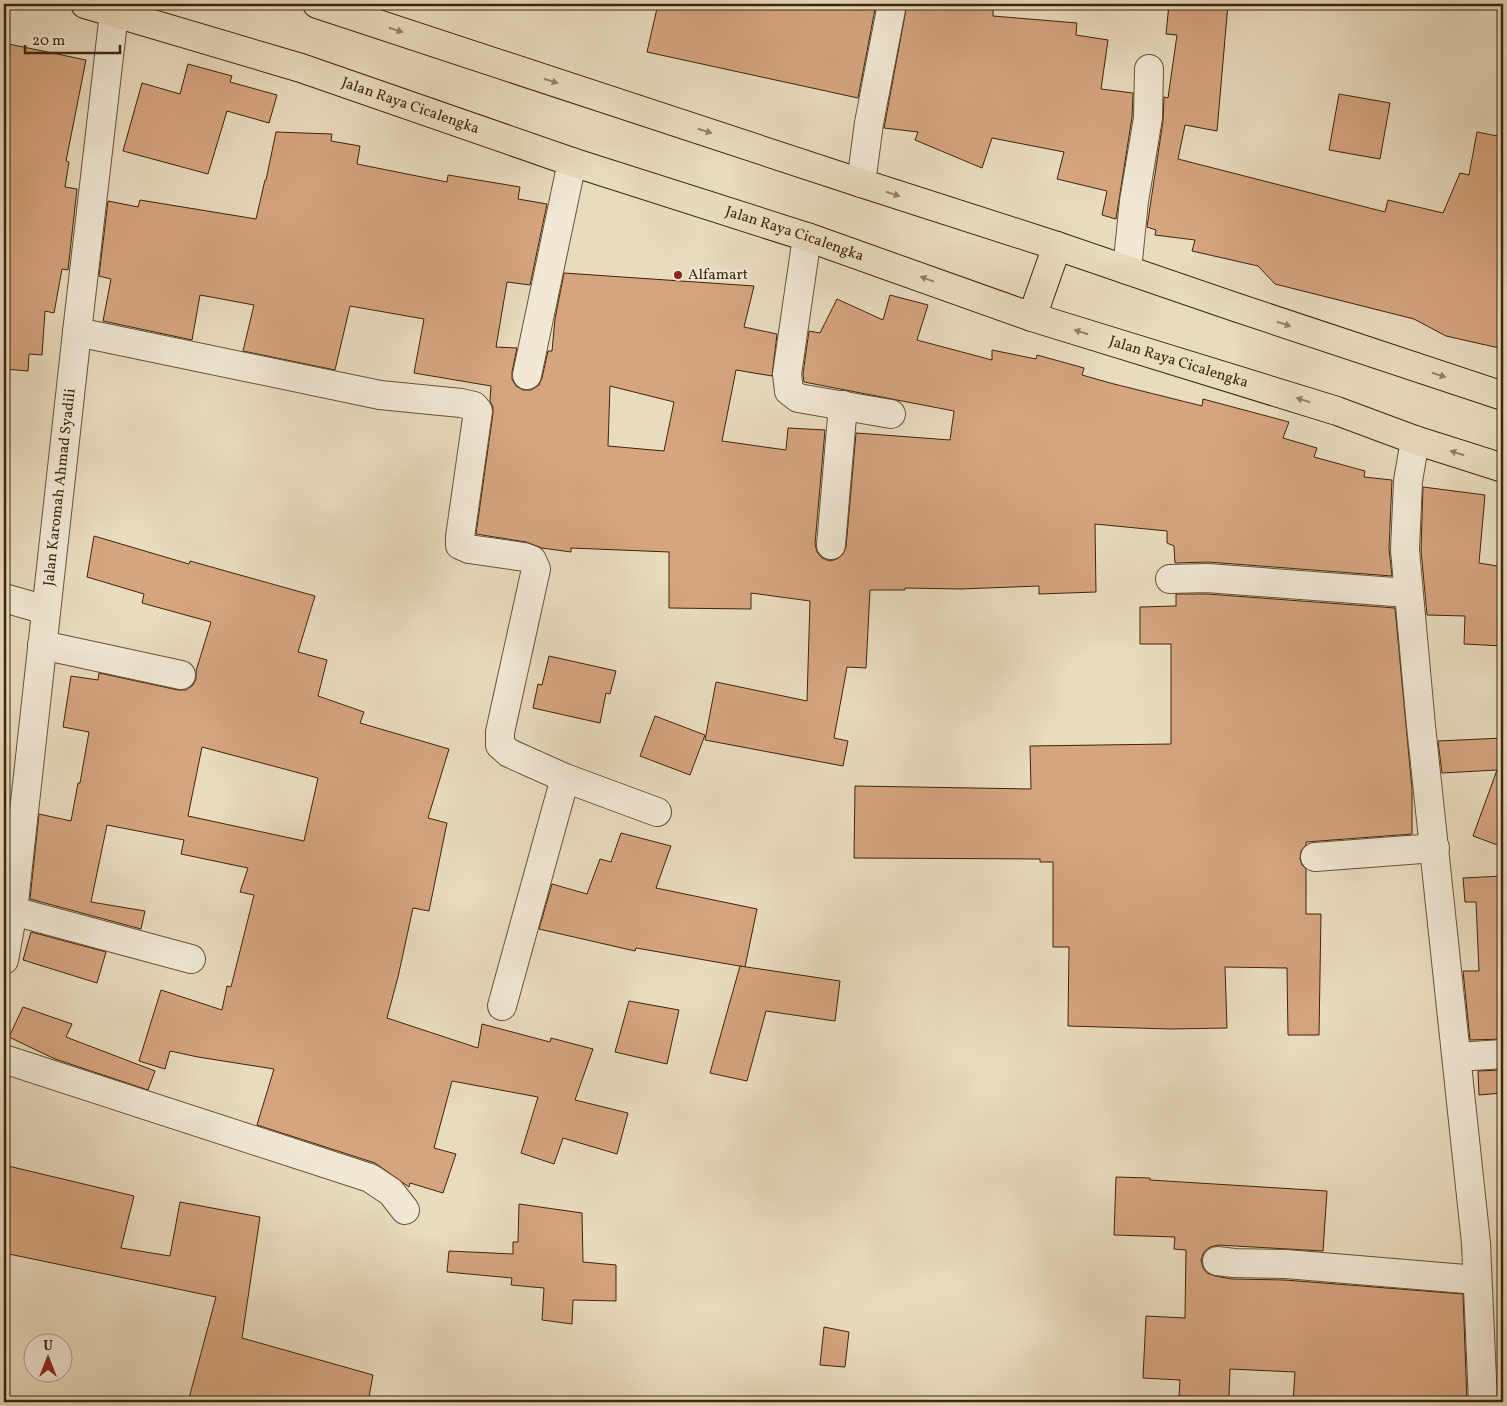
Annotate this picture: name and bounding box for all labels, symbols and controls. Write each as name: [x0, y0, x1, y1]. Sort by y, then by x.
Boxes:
scale bar: [25, 22, 120, 54]
one-way arrow: [389, 27, 404, 35]
text: 20 m: [32, 31, 65, 52]
street label: Jalan Raya Cicalengka: [339, 72, 482, 140]
one-way arrow: [543, 78, 558, 85]
one-way arrow: [698, 128, 713, 136]
one-way arrow: [885, 190, 900, 198]
street label: Jalan Raya Cicalengka: [723, 201, 867, 267]
place label: Alfamart: [688, 265, 748, 286]
marker: Alfamart: [672, 269, 684, 281]
one-way arrow: [919, 275, 934, 283]
one-way arrow: [1277, 320, 1292, 328]
one-way arrow: [1073, 327, 1088, 335]
street label: Jalan Raya Cicalengka: [1106, 331, 1251, 394]
one-way arrow: [1431, 372, 1446, 379]
street label: Jalan Karomah Ahmad Syadili: [38, 387, 81, 587]
one-way arrow: [1295, 396, 1310, 404]
one-way arrow: [1449, 449, 1464, 457]
north arrow: [22, 1334, 72, 1384]
text: U: [43, 1337, 53, 1356]

